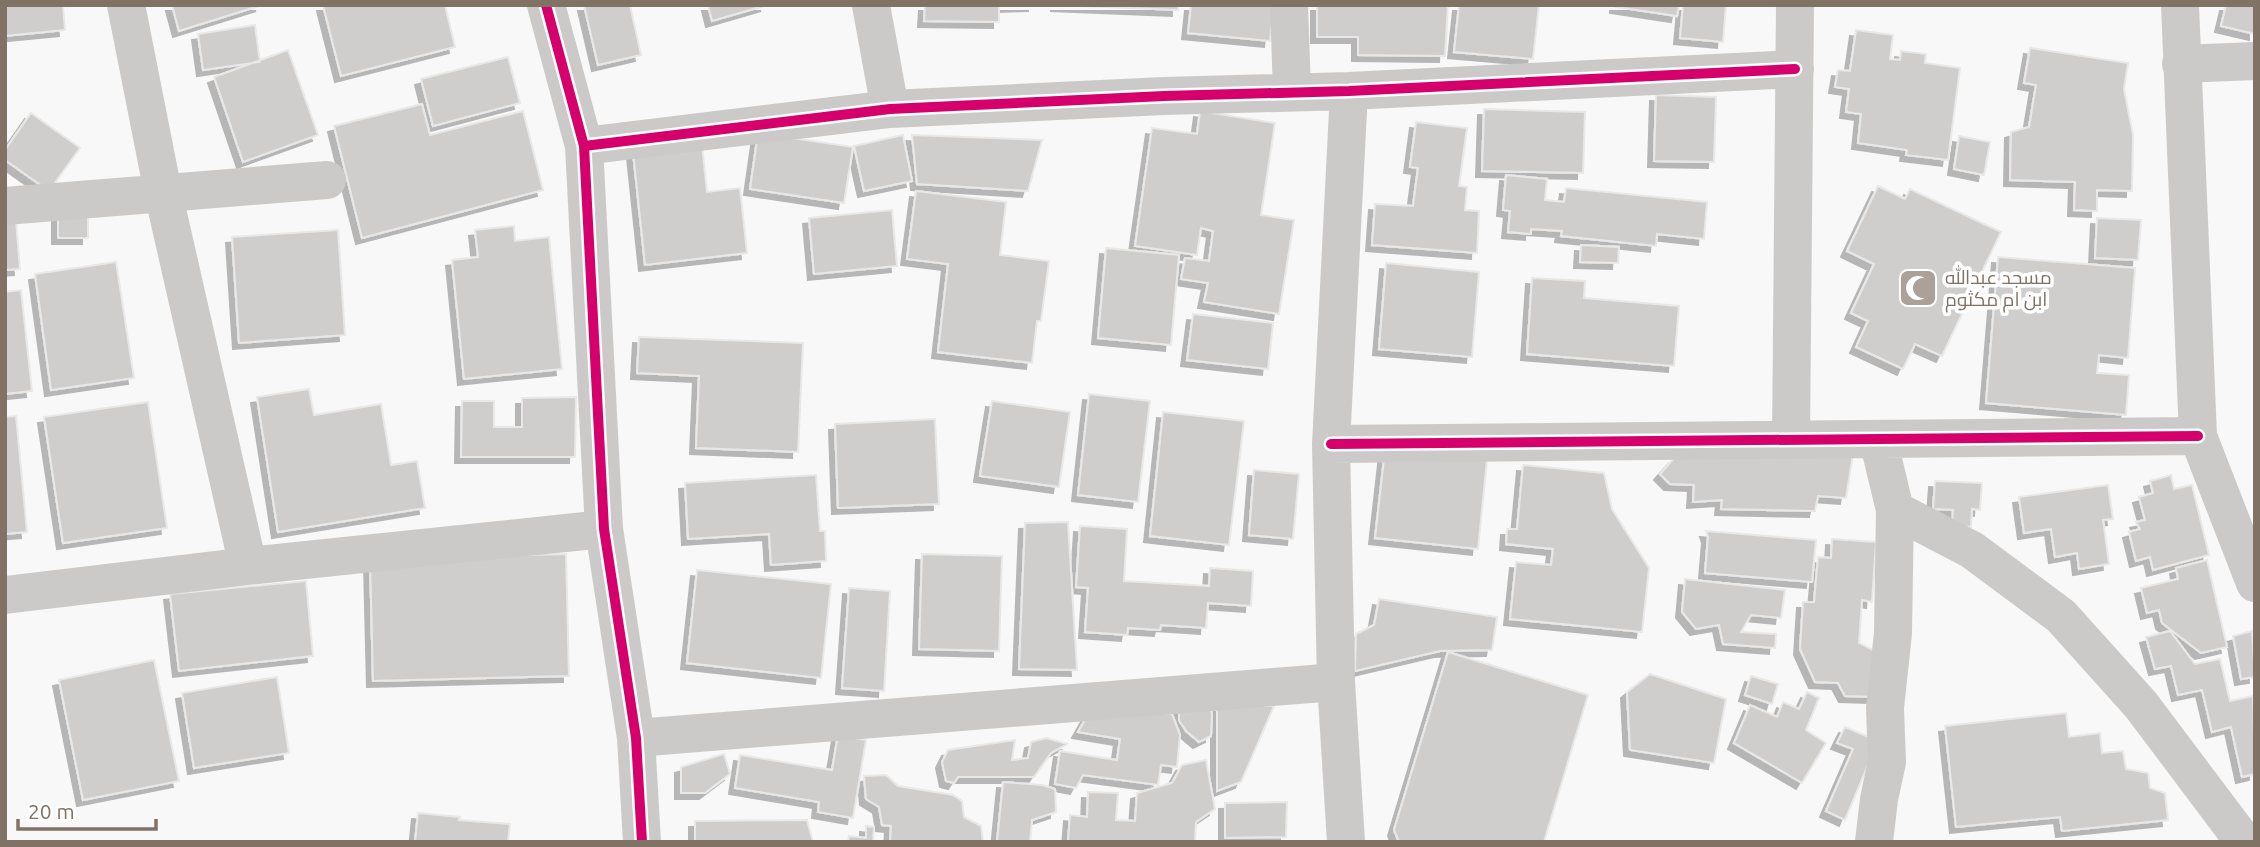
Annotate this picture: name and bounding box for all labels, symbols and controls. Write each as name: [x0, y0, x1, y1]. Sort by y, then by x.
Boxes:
place label: مسجد عبدالله ابن ام مكثوم: [1945, 265, 2052, 313]
mosque icon: مسجد عبدالله ابن ام مكثوم: [1897, 267, 1939, 309]
scale bar: [18, 788, 156, 832]
text: 20 m: [28, 799, 75, 823]

